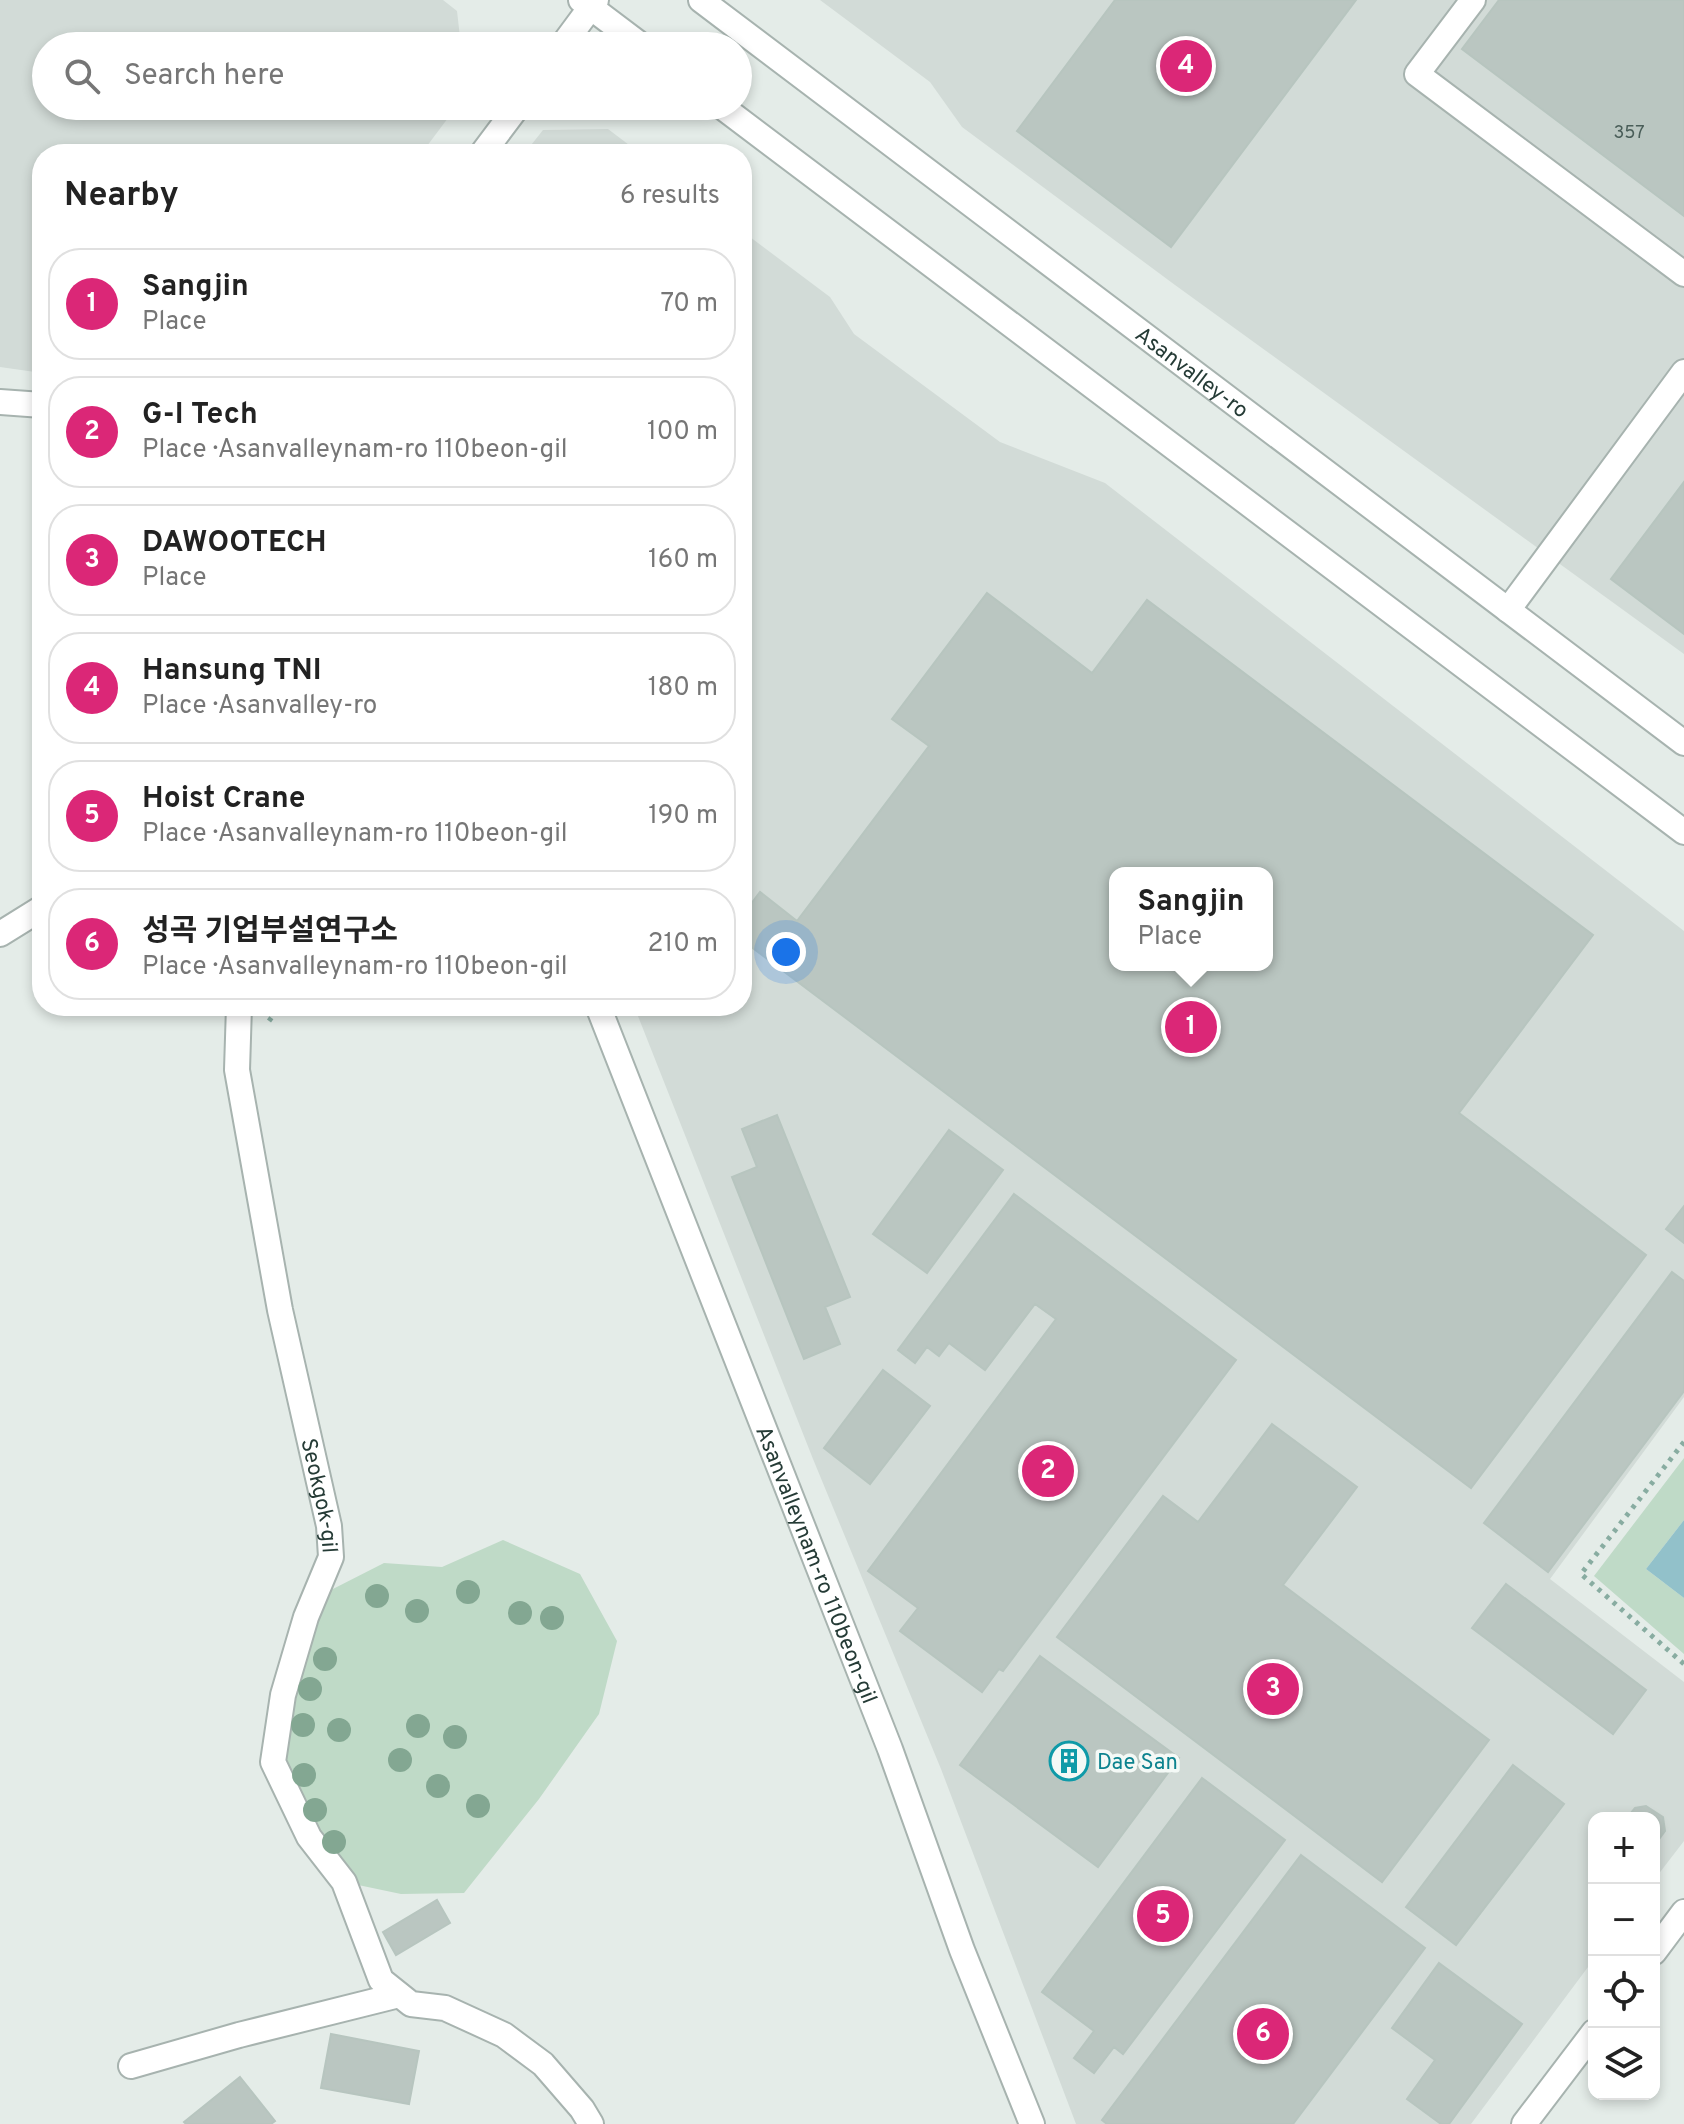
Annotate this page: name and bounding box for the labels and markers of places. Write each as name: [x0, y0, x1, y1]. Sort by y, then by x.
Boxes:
pin: 4: [1160, 36, 1212, 96]
pin: 1: [1165, 997, 1217, 1057]
pin: 2: [1022, 1441, 1074, 1501]
pin: 3: [1247, 1659, 1299, 1719]
building icon: Dae San: [1048, 1740, 1090, 1782]
place label: Dae San: [1097, 1750, 1178, 1777]
pin: 5: [1137, 1886, 1189, 1946]
pin: 6: [1237, 2004, 1289, 2064]

